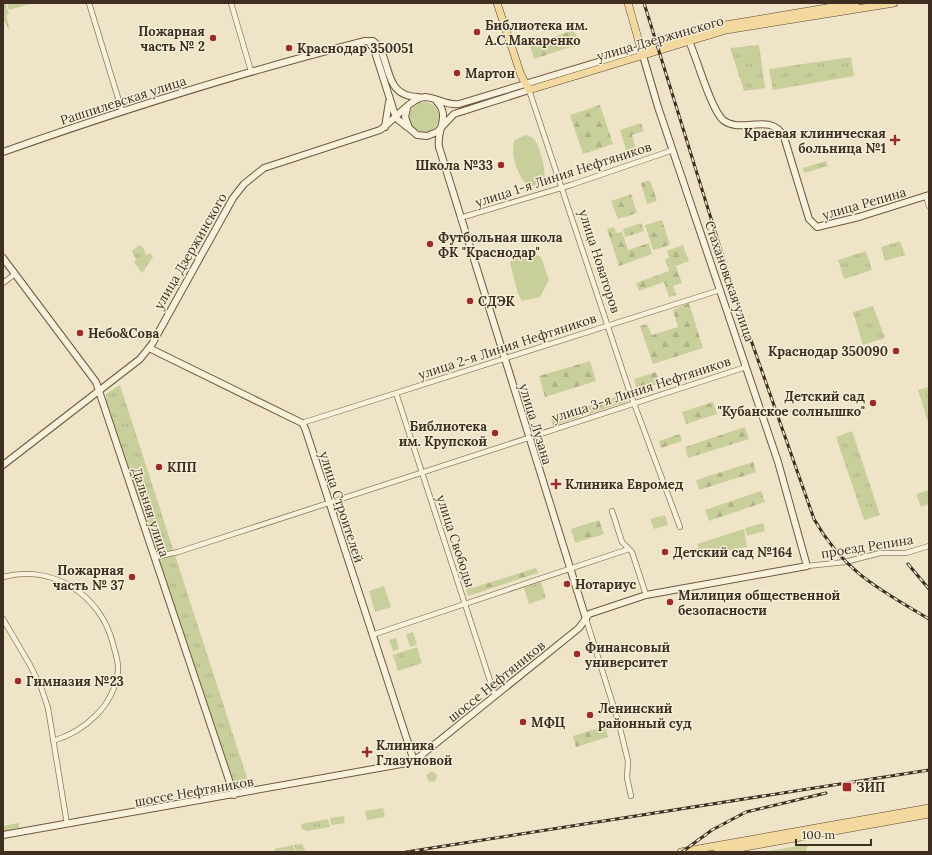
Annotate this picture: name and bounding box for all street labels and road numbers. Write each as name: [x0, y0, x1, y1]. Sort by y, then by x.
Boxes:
street label: улица Дзержинского: [595, 12, 726, 65]
street label: Рашпилевская улица: [58, 72, 189, 129]
street label: улица 1-я Линия Нефтяников: [473, 138, 654, 211]
street label: улица Репина: [820, 183, 908, 224]
street label: улица Дзержинского: [150, 190, 231, 312]
street label: улица Новаторов: [575, 207, 624, 315]
street label: Стахановская улица: [701, 218, 758, 344]
street label: улица 2-я Линия Нефтяников: [416, 310, 599, 383]
street label: улица 3-я Линия Нефтяников: [550, 352, 733, 426]
street label: улица Лузана: [515, 381, 556, 467]
street label: улица Строителей: [315, 449, 368, 565]
street label: Дальняя улица: [128, 465, 173, 559]
street label: улица Свободы: [433, 493, 479, 590]
street label: проезд Репина: [820, 531, 915, 562]
street label: шоссе Нефтяников: [444, 637, 549, 726]
street label: шоссе Нефтяников: [133, 773, 255, 810]

